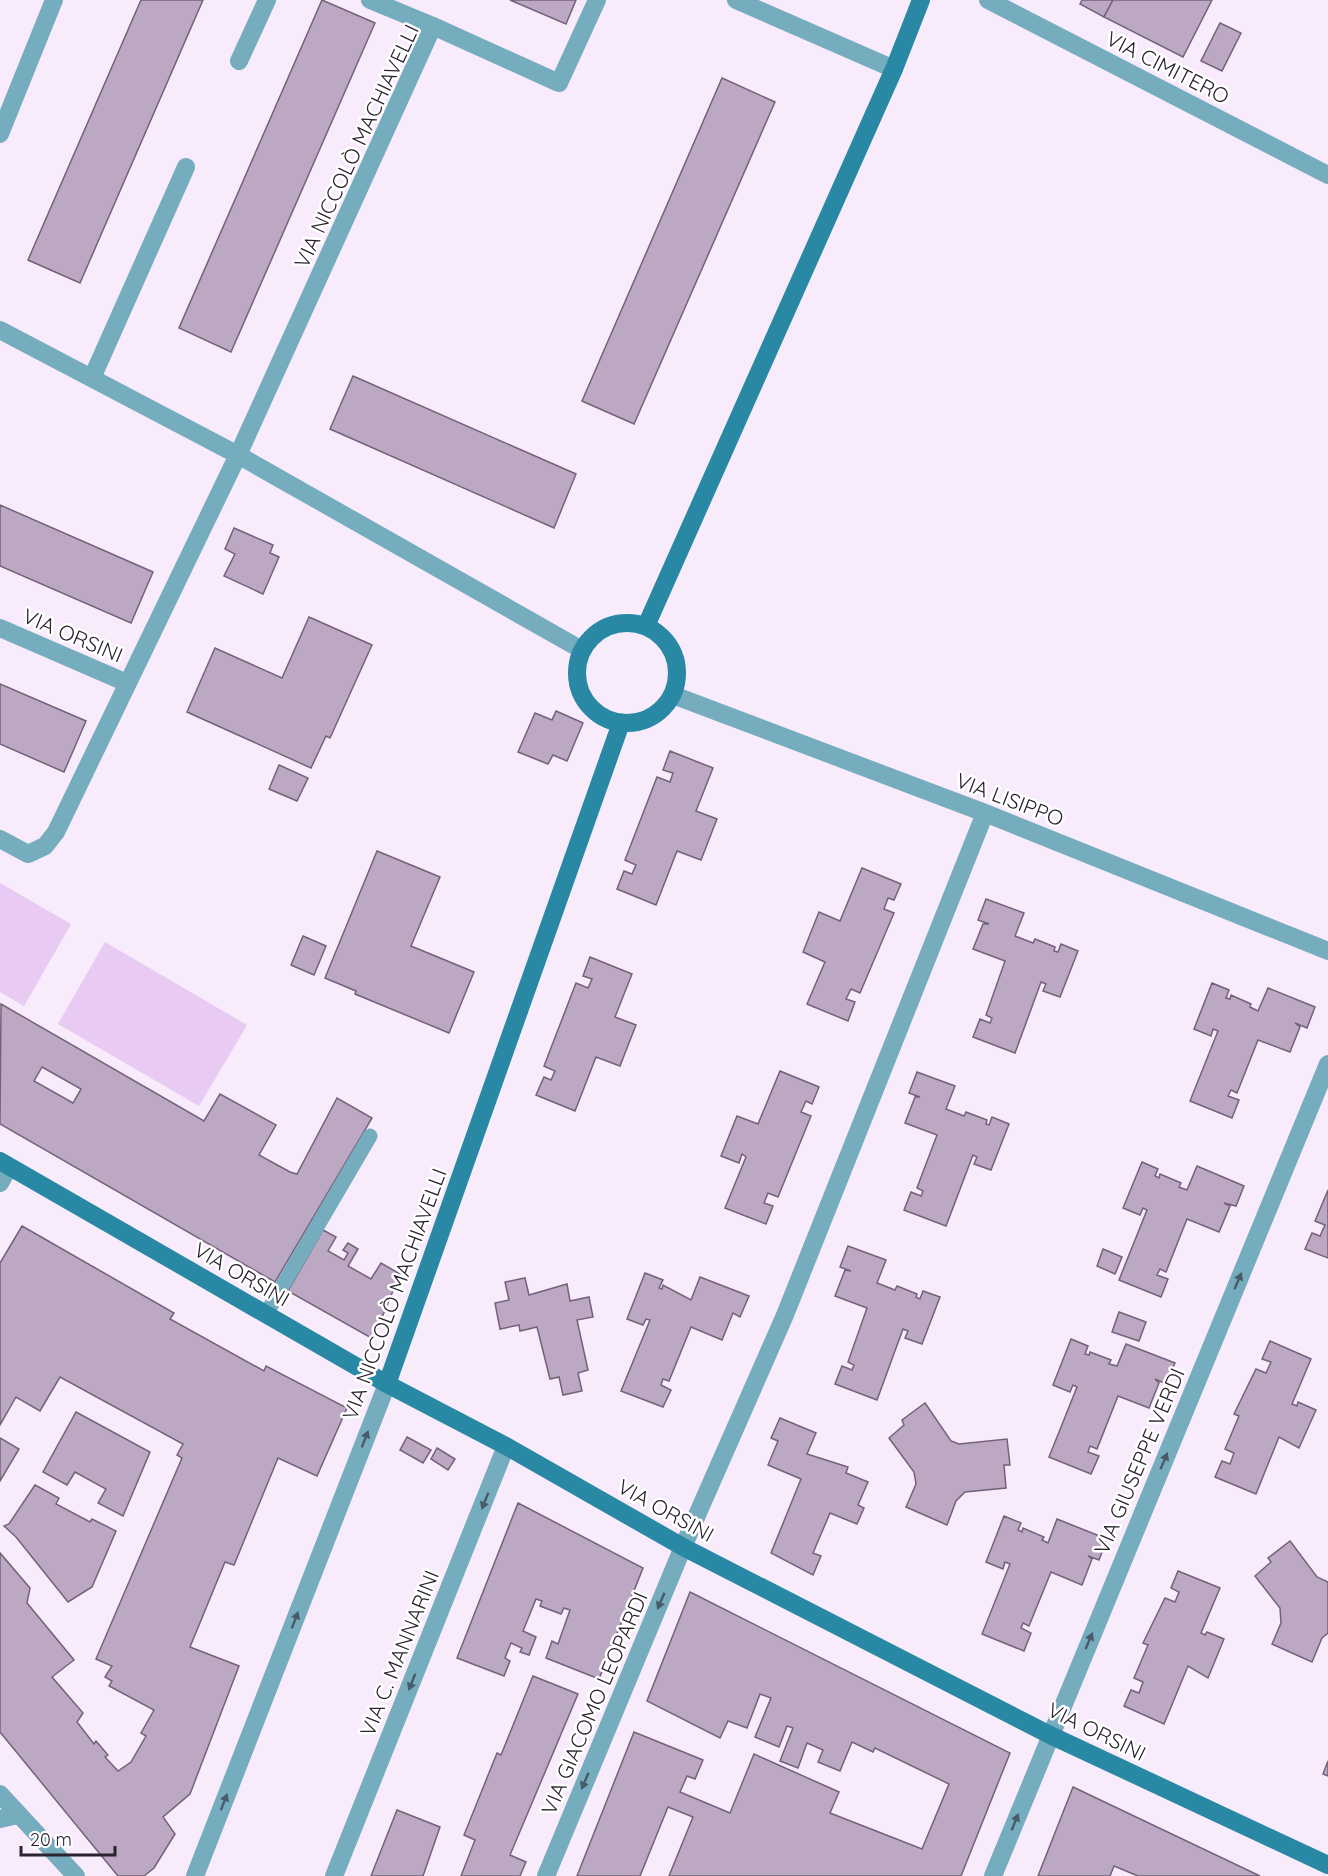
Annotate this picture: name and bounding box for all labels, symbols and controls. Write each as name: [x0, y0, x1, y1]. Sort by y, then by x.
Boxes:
street label: VIA NICCOLÒ MACHIAVELLI: [288, 20, 424, 272]
street label: VIA CIMITERO: [1102, 25, 1234, 109]
street label: VIA ORSINI: [19, 602, 127, 668]
street label: VIA LISIPPO: [953, 767, 1067, 831]
street label: VIA NICCOLÒ MACHIAVELLI: [336, 1165, 452, 1423]
street label: VIA ORSINI: [189, 1236, 295, 1312]
one-way arrow: [1234, 1272, 1243, 1290]
street label: VIA GIUSEPPE VERDI: [1088, 1364, 1190, 1558]
one-way arrow: [361, 1429, 371, 1447]
one-way arrow: [1159, 1452, 1169, 1470]
street label: VIA ORSINI: [613, 1473, 719, 1547]
one-way arrow: [479, 1492, 489, 1510]
street label: VIA C. MANNARINI: [354, 1566, 444, 1740]
street label: VIA GIACOMO LEOPARDI: [535, 1588, 653, 1818]
one-way arrow: [656, 1592, 666, 1610]
one-way arrow: [291, 1611, 300, 1629]
one-way arrow: [1084, 1632, 1094, 1650]
one-way arrow: [407, 1673, 417, 1691]
street label: VIA ORSINI: [1044, 1696, 1150, 1766]
one-way arrow: [581, 1772, 590, 1789]
one-way arrow: [220, 1793, 229, 1811]
one-way arrow: [1011, 1813, 1020, 1831]
scale bar: [21, 1819, 116, 1857]
text: 20 m: [30, 1828, 72, 1851]

